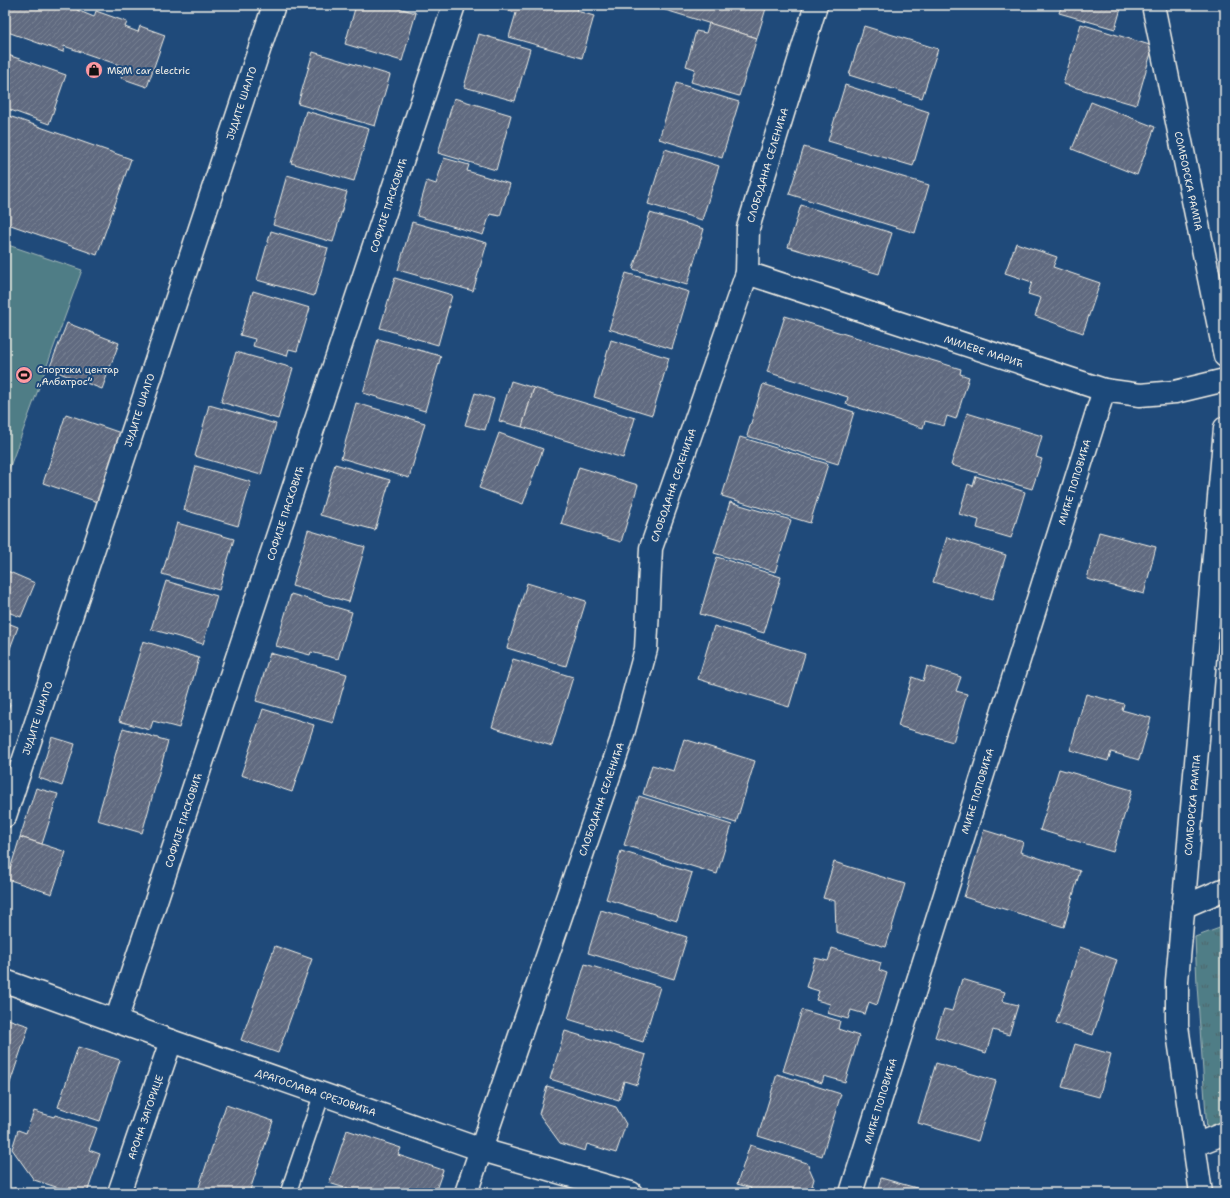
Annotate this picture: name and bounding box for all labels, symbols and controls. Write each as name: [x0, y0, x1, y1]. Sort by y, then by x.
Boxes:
shop icon: M&M car electric: [84, 60, 104, 80]
place label: M&M car electric: [107, 64, 190, 77]
street label: ЈУДИТЕ ШАЛГО: [223, 65, 259, 142]
street label: СЛОБОДАНА СЕЛЕНИЋА: [744, 106, 791, 224]
street label: СОМБОРСКА РАМПА: [1172, 130, 1205, 232]
street label: СОФИЈЕ ПАСКОВИЋ: [367, 156, 410, 254]
street label: МИЛЕВЕ МАРИЋ: [943, 333, 1026, 371]
place label: Спортски центар „Албатрос”: [36, 363, 119, 388]
sports icon: Спортски центар „Албатрос”: [14, 365, 34, 385]
street label: ЈУДИТЕ ШАЛГО: [121, 372, 157, 449]
street label: СЛОБОДАНА СЕЛЕНИЋА: [648, 427, 699, 544]
street label: МИЋЕ ПОПОВИЋА: [1055, 438, 1094, 527]
street label: СОФИЈЕ ПАСКОВИЋ: [264, 464, 307, 562]
street label: ЈУДИТЕ ШАЛГО: [19, 680, 55, 757]
street label: СЛОБОДАНА СЕЛЕНИЋА: [576, 741, 627, 858]
street label: МИЋЕ ПОПОВИЋА: [958, 747, 997, 836]
street label: СОМБОРСКА РАМПА: [1182, 754, 1203, 856]
street label: СОФИЈЕ ПАСКОВИЋ: [162, 771, 205, 869]
street label: МИЋЕ ПОПОВИЋА: [861, 1057, 900, 1146]
street label: ДРАГОСЛАВА СРЕЈОВИЋА: [254, 1066, 378, 1119]
street label: АРОНА ЗАГОРИЦЕ: [125, 1073, 166, 1161]

